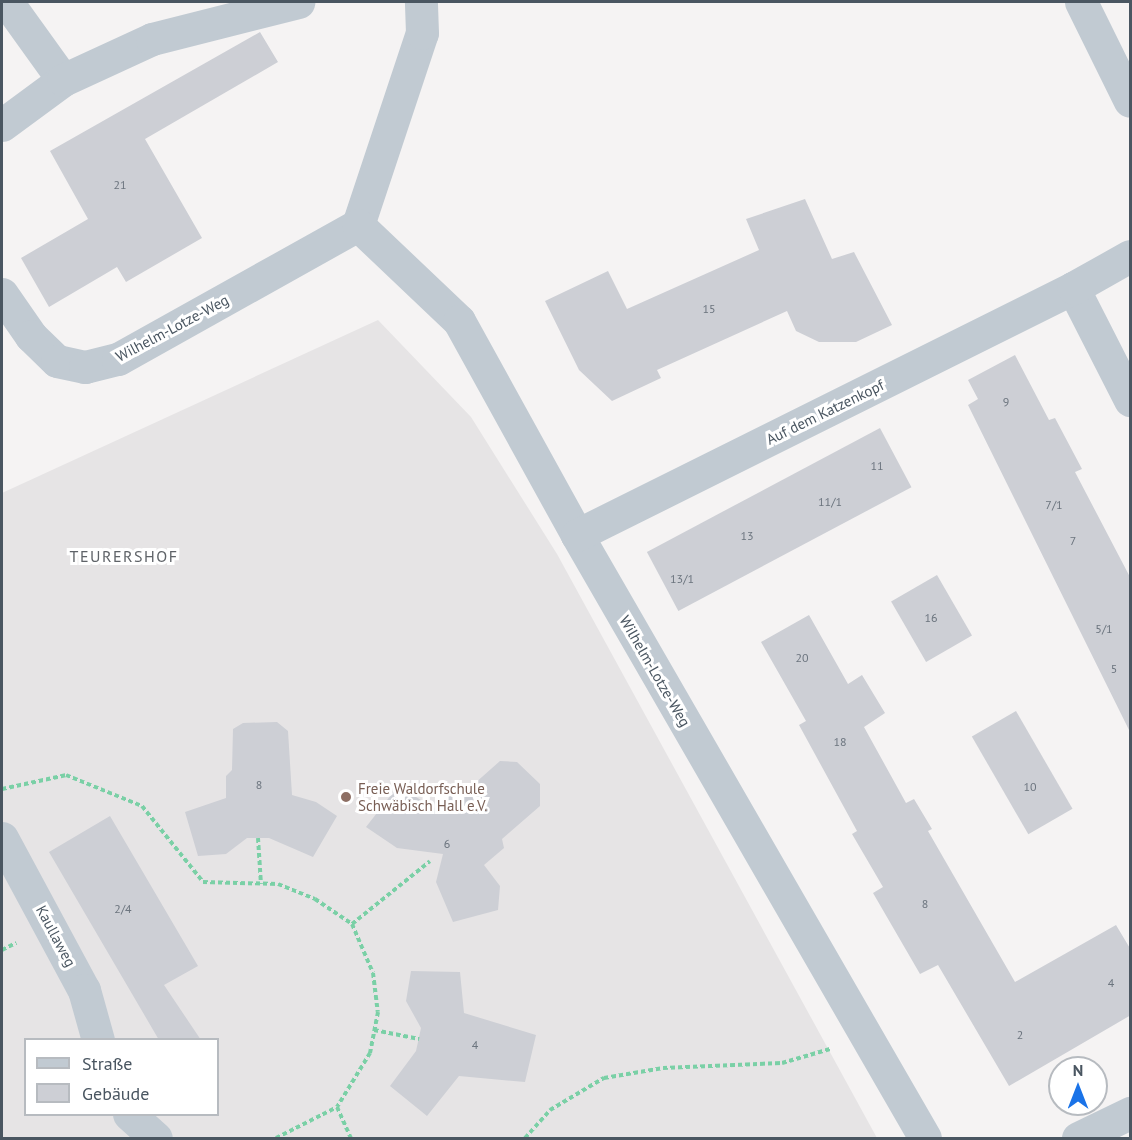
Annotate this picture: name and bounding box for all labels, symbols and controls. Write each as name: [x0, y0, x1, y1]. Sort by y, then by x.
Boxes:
house number: 21: [113, 178, 127, 192]
street label: Wilhelm-Lotze-Weg: [112, 291, 232, 365]
house number: 15: [702, 302, 716, 316]
street label: Auf dem Katzenkopf: [763, 376, 887, 448]
house number: 9: [1003, 395, 1009, 409]
house number: 11: [870, 459, 884, 473]
house number: 11/1: [818, 495, 842, 509]
house number: 7/1: [1045, 498, 1063, 512]
house number: 13: [740, 529, 754, 543]
house number: 7: [1070, 534, 1076, 548]
district label: TEURERSHOF: [70, 546, 178, 566]
house number: 13/1: [670, 572, 694, 586]
house number: 16: [924, 611, 938, 625]
street label: Wilhelm-Lotze-Weg: [616, 612, 694, 730]
house number: 5/1: [1095, 622, 1113, 636]
house number: 20: [795, 651, 809, 665]
house number: 5: [1111, 662, 1117, 676]
house number: 18: [833, 735, 847, 749]
house number: 8: [256, 778, 262, 792]
place label: Freie Waldorfschule Schwäbisch Hall e.V.: [358, 779, 487, 814]
house number: 10: [1023, 780, 1037, 794]
marker: Freie Waldorfschule Schwäbisch Hall e.V.: [339, 790, 353, 804]
house number: 6: [444, 837, 450, 851]
house number: 8: [922, 897, 928, 911]
street label: Kaullaweg: [32, 902, 80, 970]
house number: 2/4: [114, 902, 132, 916]
house number: 4: [1108, 976, 1114, 990]
house number: 2: [1017, 1028, 1023, 1042]
legend: [24, 1038, 219, 1116]
house number: 4: [472, 1038, 478, 1052]
text: Straße: [82, 1052, 133, 1075]
north arrow: [1048, 1056, 1108, 1116]
text: N: [1073, 1060, 1083, 1080]
text: Gebäude: [82, 1082, 149, 1105]

